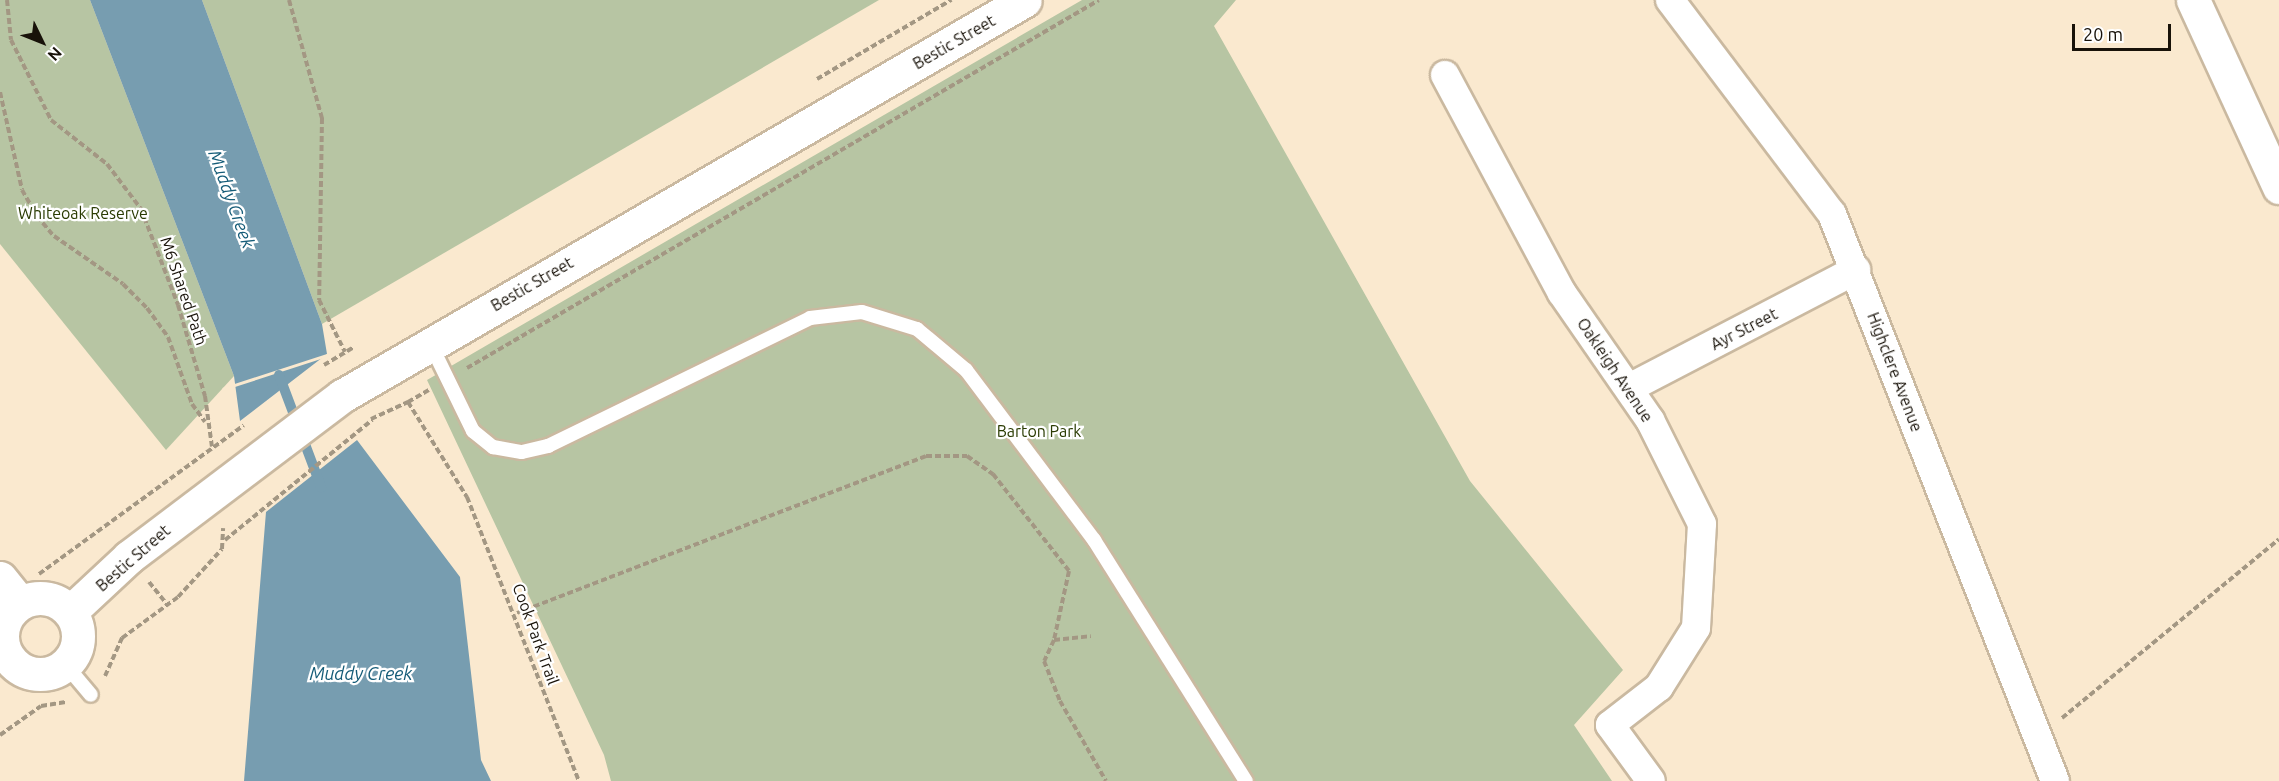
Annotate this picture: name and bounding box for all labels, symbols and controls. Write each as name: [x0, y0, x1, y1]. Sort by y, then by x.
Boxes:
street label: Bestic Street: [909, 11, 999, 73]
north arrow: [12, 12, 72, 72]
scale bar: [2075, 12, 2174, 50]
text: 20 m: [2083, 24, 2123, 44]
text: N: [45, 44, 66, 65]
water label: Muddy Creek: [204, 147, 260, 251]
park label: Whiteoak Reserve: [18, 203, 148, 223]
street label: M6 Shared Path: [156, 234, 212, 348]
street label: Bestic Street: [487, 253, 577, 315]
street label: Ayr Street: [1707, 304, 1781, 354]
street label: Highclere Avenue: [1863, 310, 1927, 434]
street label: Oakleigh Avenue: [1573, 314, 1657, 426]
park label: Barton Park: [997, 421, 1081, 441]
street label: Bestic Street: [92, 521, 174, 595]
street label: Cook Park Trail: [509, 581, 563, 687]
water label: Muddy Creek: [309, 662, 413, 684]

